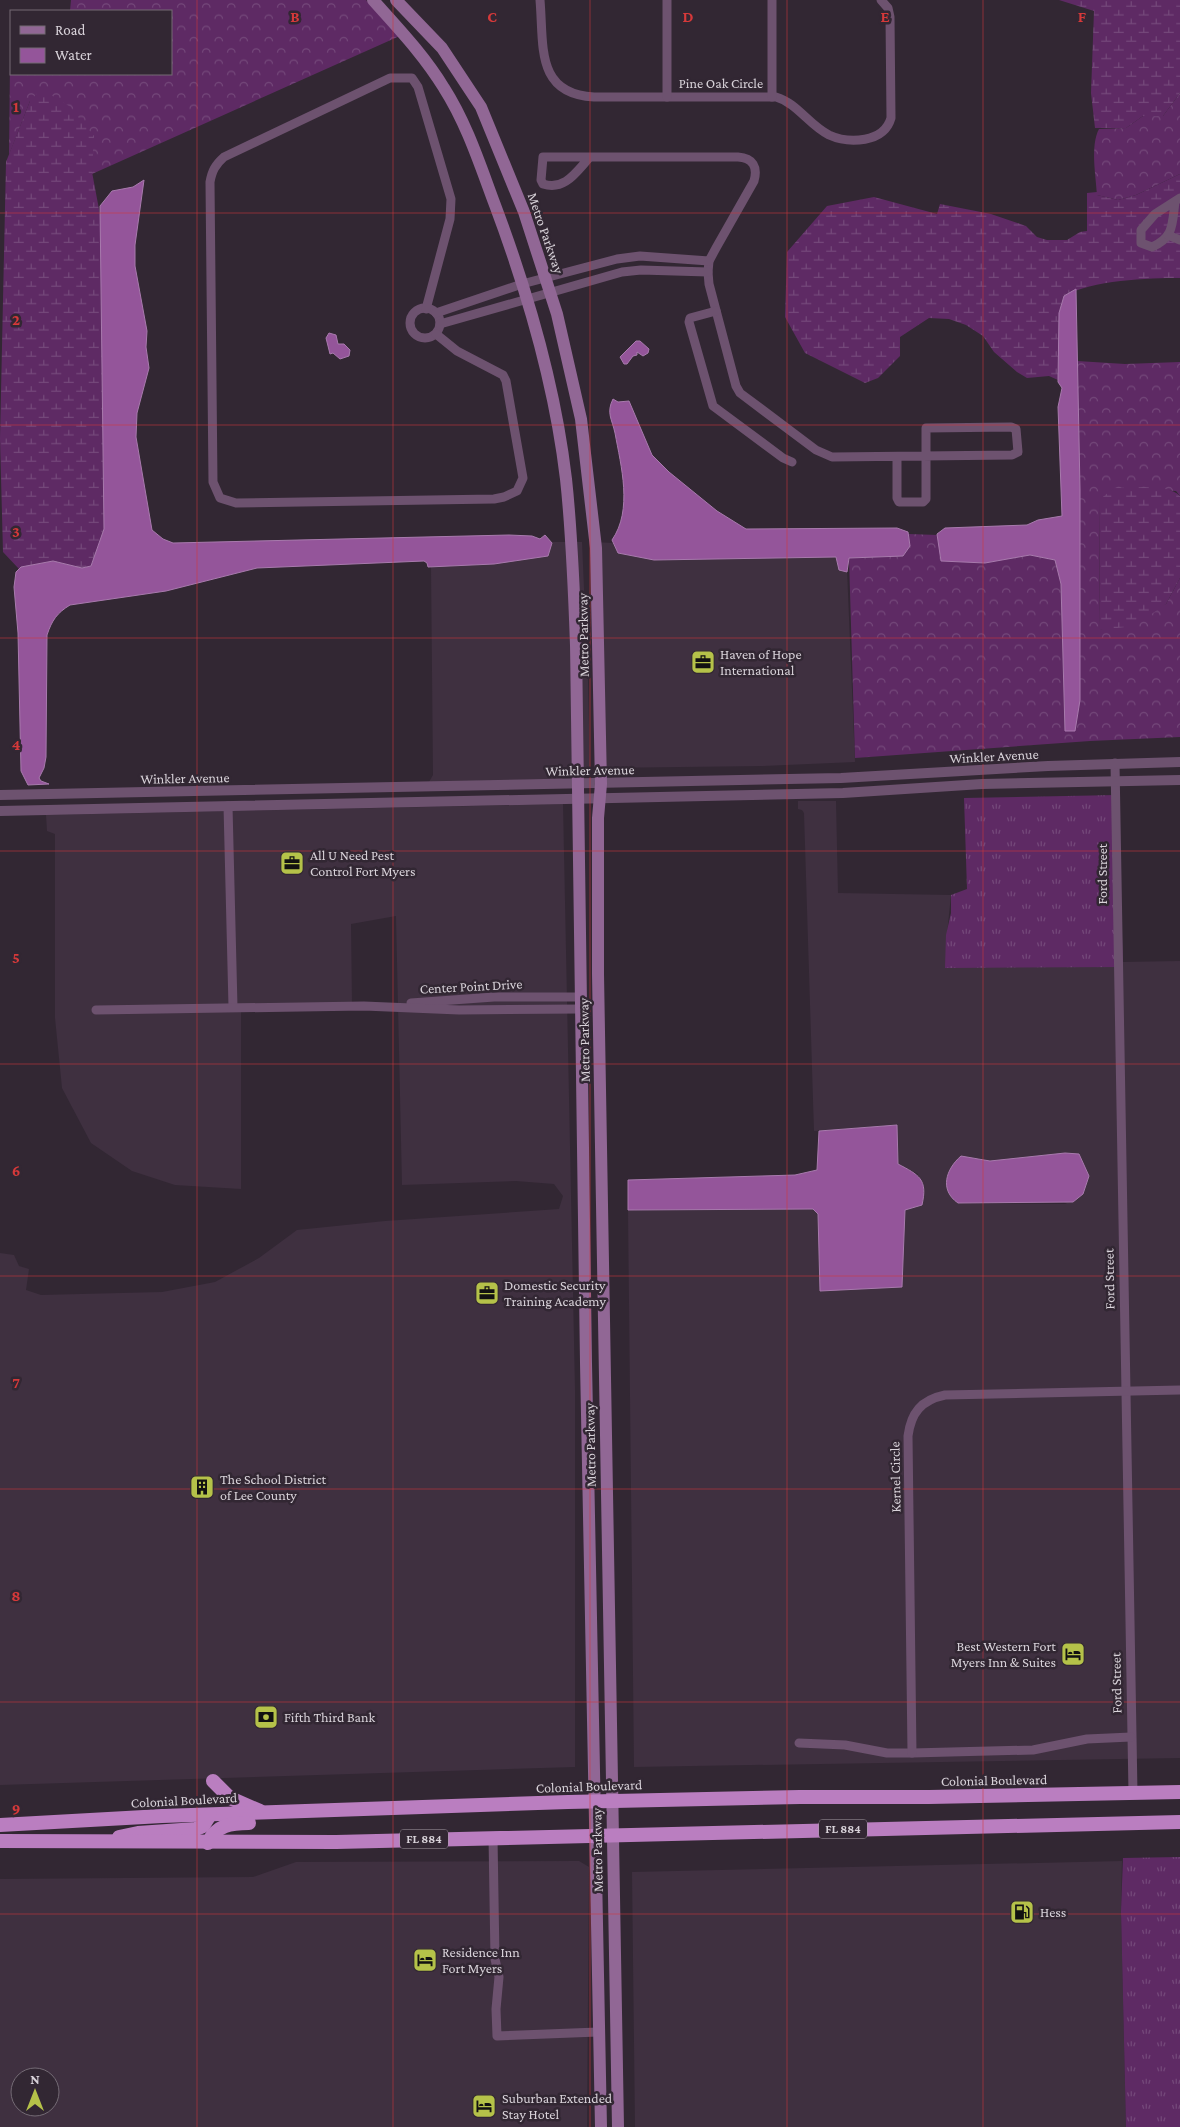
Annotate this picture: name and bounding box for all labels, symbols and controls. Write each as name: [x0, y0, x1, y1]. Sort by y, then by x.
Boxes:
text: B: [290, 8, 300, 25]
text: C: [487, 8, 497, 25]
text: D: [682, 8, 694, 25]
text: E: [880, 8, 890, 25]
text: F: [1078, 8, 1087, 25]
legend: [10, 10, 172, 75]
text: Road: [55, 22, 86, 38]
text: Water: [55, 47, 92, 63]
street label: Pine Oak Circle: [679, 75, 763, 91]
text: 1: [13, 98, 19, 115]
street label: Metro Parkway: [525, 191, 567, 276]
text: 2: [12, 311, 20, 328]
text: 3: [12, 523, 20, 540]
street label: Metro Parkway: [574, 592, 592, 677]
place label: Haven of Hope International: [720, 646, 802, 678]
office icon: Haven of Hope International: [690, 649, 716, 675]
text: 4: [12, 736, 21, 753]
street label: Winkler Avenue: [949, 746, 1039, 766]
street label: Winkler Avenue: [545, 761, 635, 779]
street label: Winkler Avenue: [140, 769, 230, 787]
street label: Ford Street: [1094, 843, 1110, 905]
place label: All U Need Pest Control Fort Myers: [310, 847, 415, 879]
office icon: All U Need Pest Control Fort Myers: [279, 850, 305, 876]
text: 5: [12, 949, 20, 966]
street label: Center Point Drive: [419, 975, 523, 997]
street label: Metro Parkway: [575, 997, 593, 1082]
text: 6: [12, 1162, 20, 1179]
street label: Ford Street: [1100, 1248, 1118, 1310]
place label: Domestic Security Training Academy: [504, 1277, 607, 1309]
office icon: Domestic Security Training Academy: [474, 1280, 500, 1306]
text: 7: [12, 1374, 20, 1391]
street label: Metro Parkway: [581, 1402, 599, 1487]
street label: Kernel Circle: [886, 1441, 904, 1513]
place label: The School District of Lee County: [220, 1471, 326, 1503]
building icon: The School District of Lee County: [189, 1474, 215, 1500]
text: 8: [11, 1587, 21, 1604]
place label: Best Western Fort Myers Inn & Suites: [951, 1638, 1056, 1670]
hotel icon: Best Western Fort Myers Inn & Suites: [1060, 1641, 1086, 1667]
street label: Ford Street: [1107, 1652, 1125, 1714]
bank icon: Fifth Third Bank: [253, 1704, 279, 1730]
place label: Fifth Third Bank: [284, 1709, 376, 1725]
street label: Colonial Boulevard: [941, 1771, 1048, 1789]
street label: Colonial Boulevard: [536, 1776, 643, 1796]
street label: Colonial Boulevard: [130, 1789, 238, 1811]
text: 9: [12, 1800, 20, 1817]
street label: Metro Parkway: [588, 1807, 606, 1892]
road number: FL 884: [819, 1820, 867, 1838]
road number: FL 884: [400, 1830, 448, 1848]
fuel station icon: Hess: [1009, 1899, 1035, 1925]
place label: Hess: [1040, 1904, 1066, 1920]
place label: Residence Inn Fort Myers: [442, 1944, 520, 1976]
hotel icon: Residence Inn Fort Myers: [412, 1947, 438, 1973]
north arrow: [10, 2067, 60, 2117]
text: N: [30, 2071, 40, 2087]
place label: Suburban Extended Stay Hotel: [502, 2090, 613, 2122]
hotel icon: Suburban Extended Stay Hotel: [471, 2093, 497, 2119]

